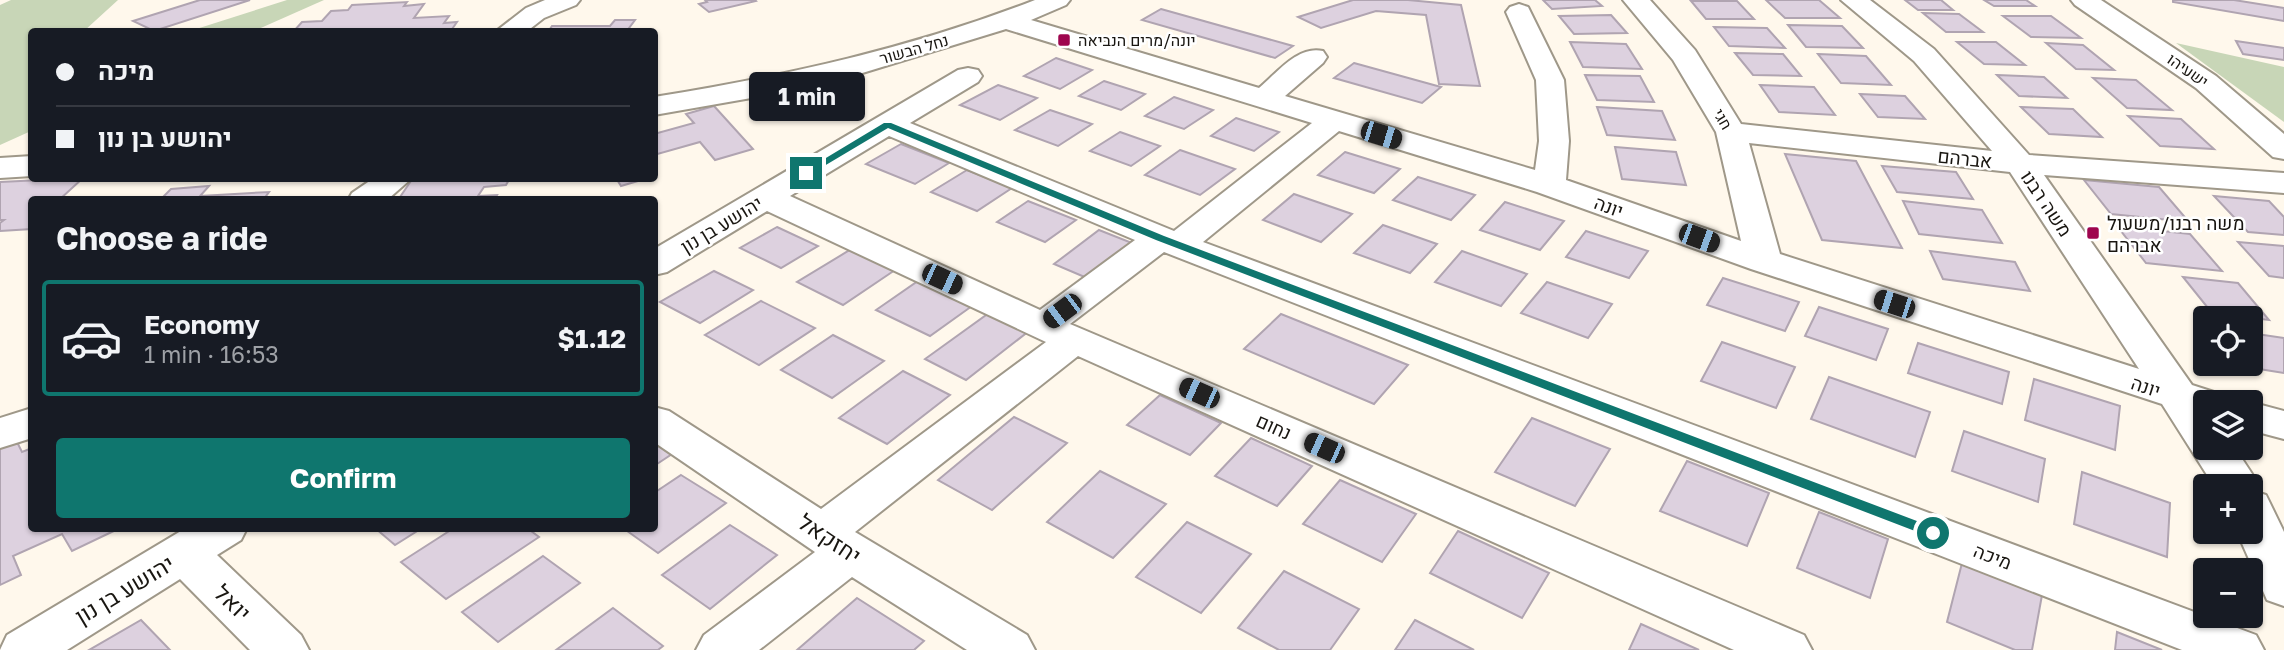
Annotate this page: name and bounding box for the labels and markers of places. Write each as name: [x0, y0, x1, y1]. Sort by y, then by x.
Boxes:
place label: יונה/מרים הנביאה: [1078, 30, 1196, 50]
marker: יונה/מרים הנביאה: [1056, 32, 1072, 48]
place label: משה רבנו/משעול אברהם: [2107, 211, 2245, 256]
marker: משה רבנו/משעול אברהם: [2085, 225, 2101, 241]

